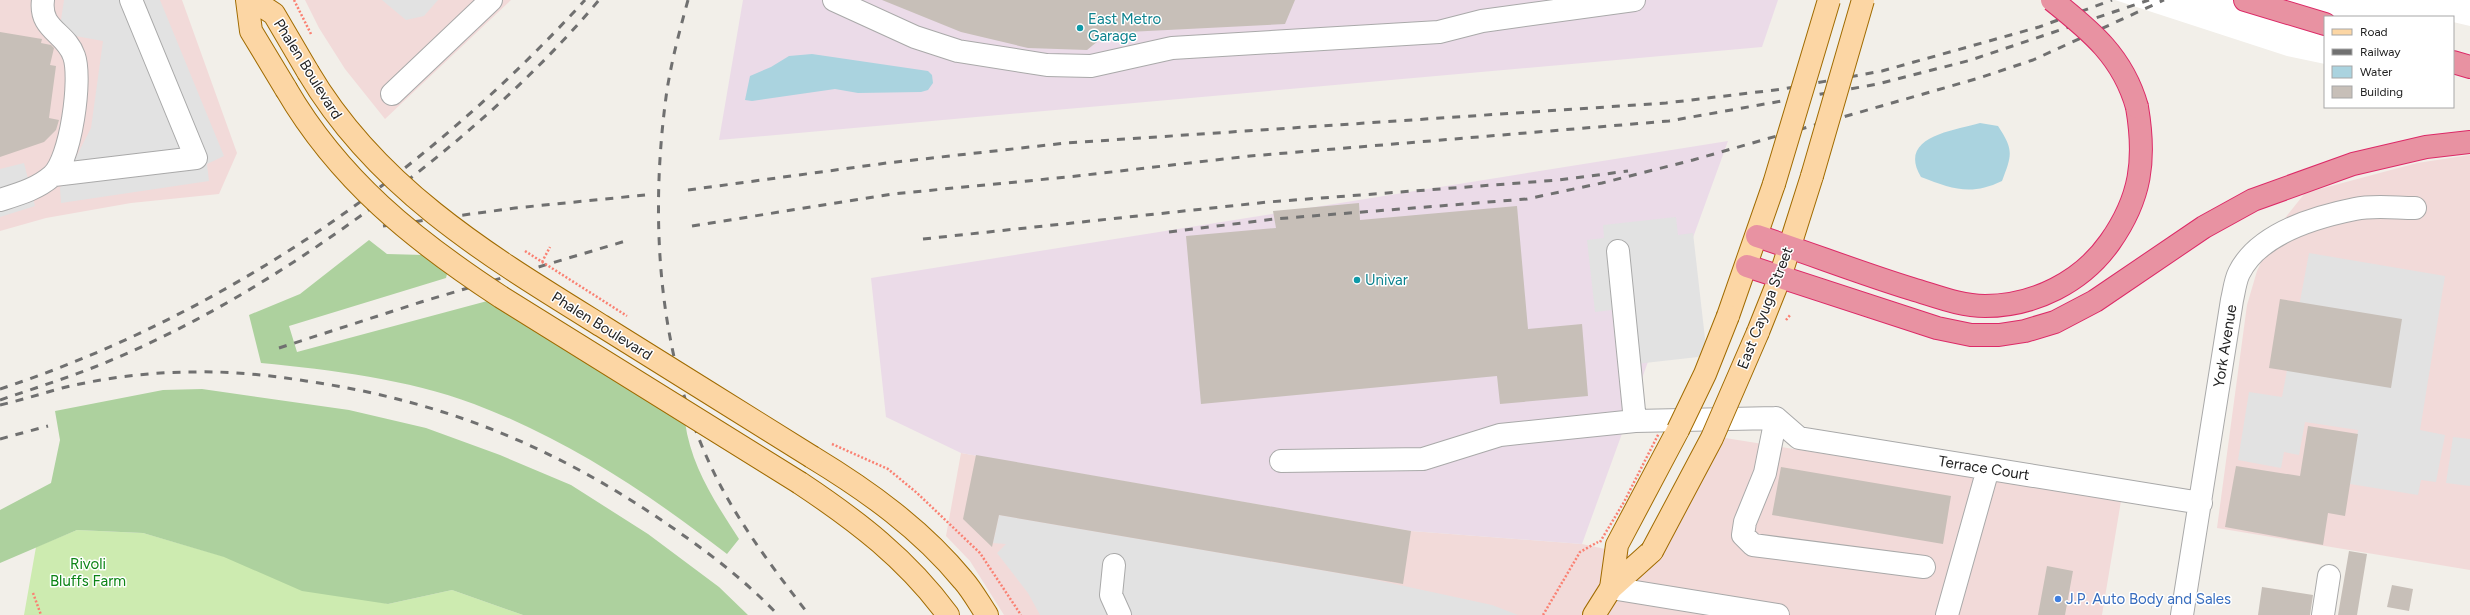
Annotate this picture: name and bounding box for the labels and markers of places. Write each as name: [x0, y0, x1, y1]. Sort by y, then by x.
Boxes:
place label: East Metro Garage: [1088, 10, 1162, 45]
marker: East Metro Garage: [1075, 23, 1085, 33]
place label: Univar: [1365, 271, 1408, 289]
marker: Univar: [1352, 275, 1362, 285]
place label: J.P. Auto Body and Sales: [2066, 590, 2231, 608]
marker: J.P. Auto Body and Sales: [2053, 594, 2063, 604]

